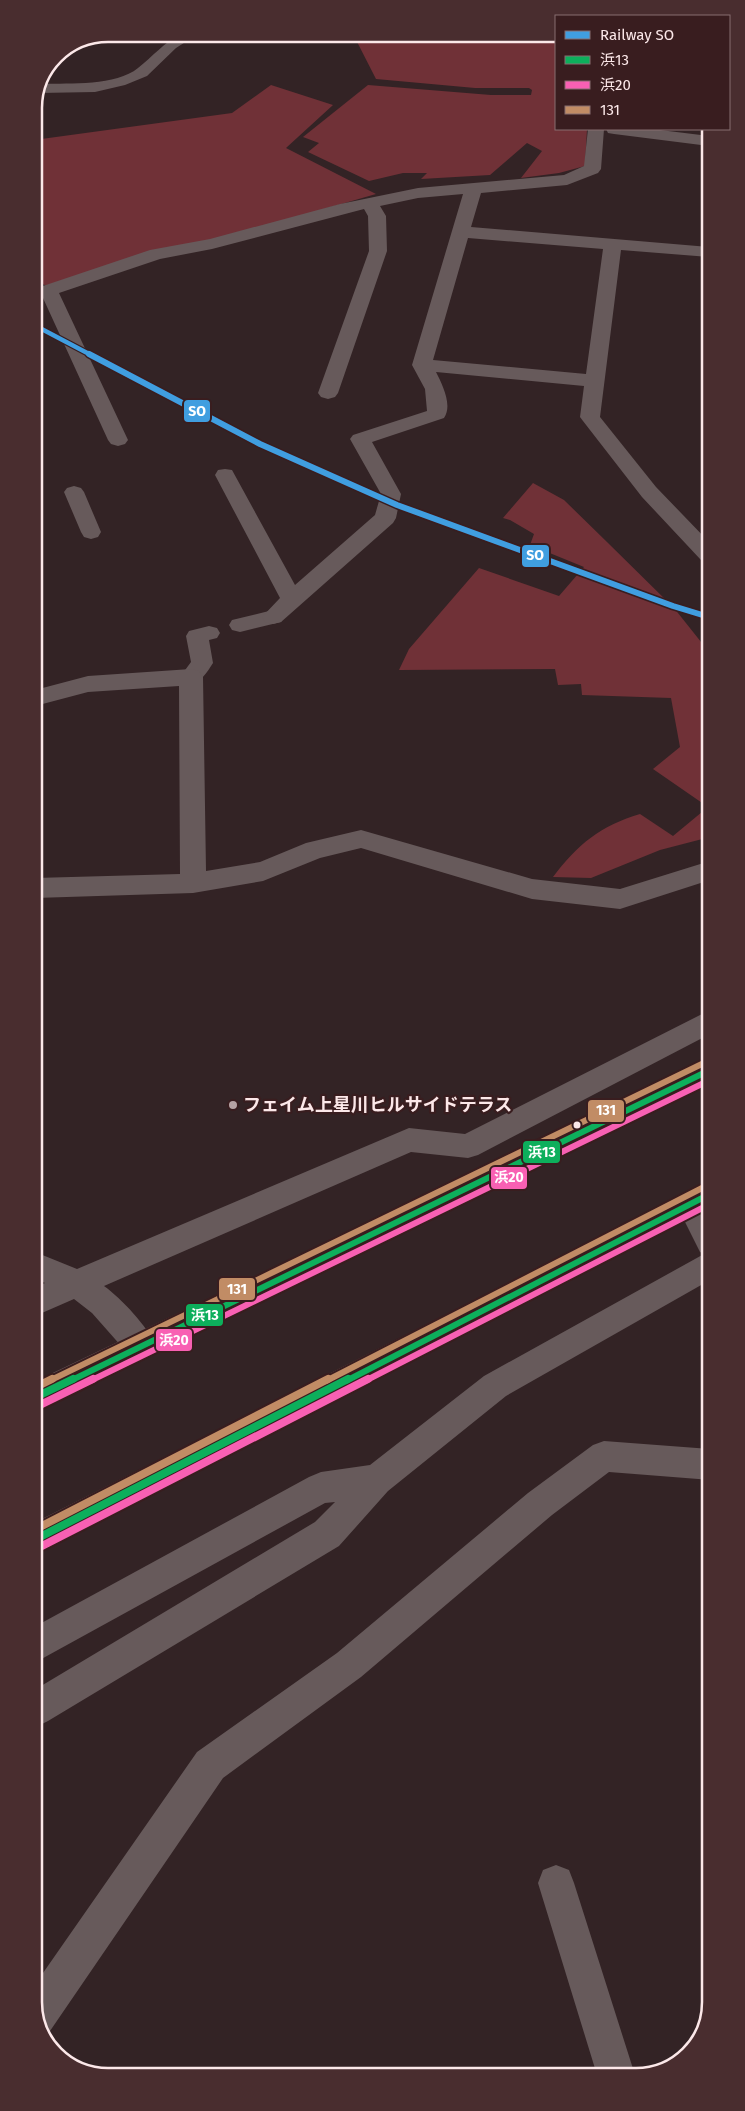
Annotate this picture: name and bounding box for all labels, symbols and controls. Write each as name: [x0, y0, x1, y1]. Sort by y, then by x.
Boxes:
legend: [555, 15, 730, 130]
text: Railway SO: [600, 26, 674, 44]
text: 浜13: [600, 51, 629, 69]
text: 浜20: [600, 76, 631, 94]
text: 131: [600, 101, 620, 119]
line badge: SO: [183, 399, 211, 423]
text: SO: [188, 403, 206, 420]
line badge: SO: [521, 544, 550, 568]
text: SO: [526, 547, 544, 564]
place label: フェイム上星川ヒルサイドテラス: [243, 1094, 512, 1116]
marker: フェイム上星川ヒルサイドテラス: [227, 1099, 239, 1111]
line badge: 131: [587, 1099, 625, 1123]
text: 131: [596, 1102, 616, 1119]
unlabelled marker: [572, 1120, 582, 1130]
line badge: 浜13: [522, 1140, 561, 1164]
text: 浜13: [528, 1144, 556, 1161]
line badge: 浜20: [490, 1166, 528, 1190]
text: 浜20: [494, 1169, 524, 1186]
line badge: 131: [218, 1277, 256, 1301]
text: 131: [227, 1281, 247, 1298]
line badge: 浜13: [185, 1303, 224, 1327]
text: 浜13: [191, 1307, 219, 1324]
line badge: 浜20: [155, 1328, 193, 1352]
text: 浜20: [159, 1332, 189, 1349]

